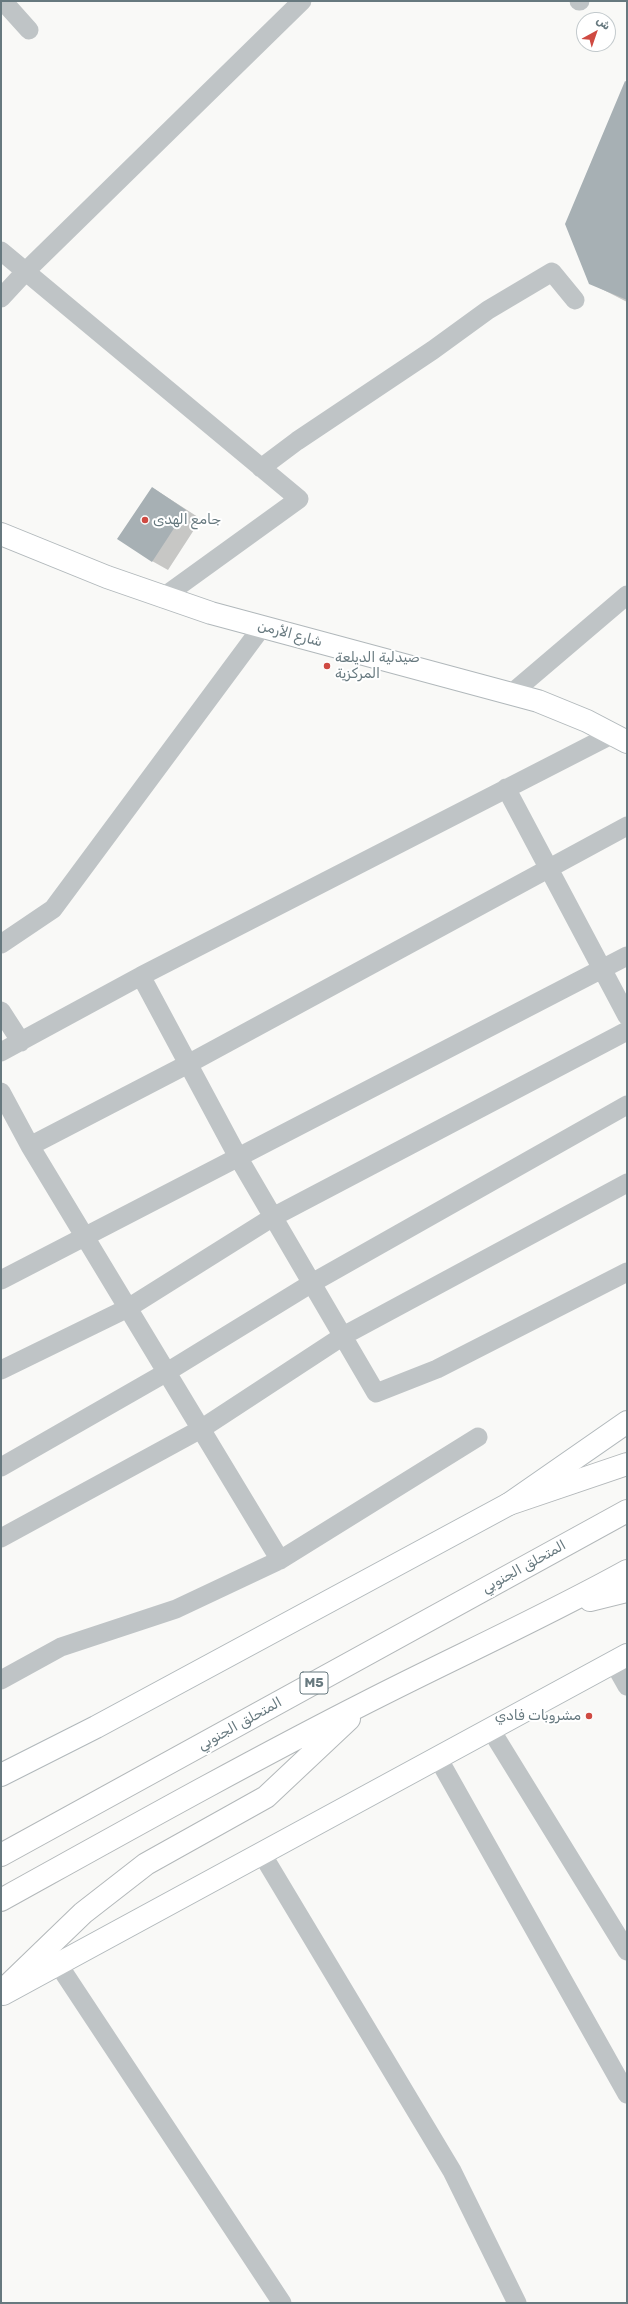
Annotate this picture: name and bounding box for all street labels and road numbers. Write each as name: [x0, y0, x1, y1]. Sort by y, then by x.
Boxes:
street label: شارع الأرمن: [256, 617, 324, 651]
street label: المتحلق الجنوبي: [479, 1537, 569, 1597]
road number: M5: [300, 1672, 328, 1694]
street label: المتحلق الجنوبي: [195, 1694, 285, 1754]

